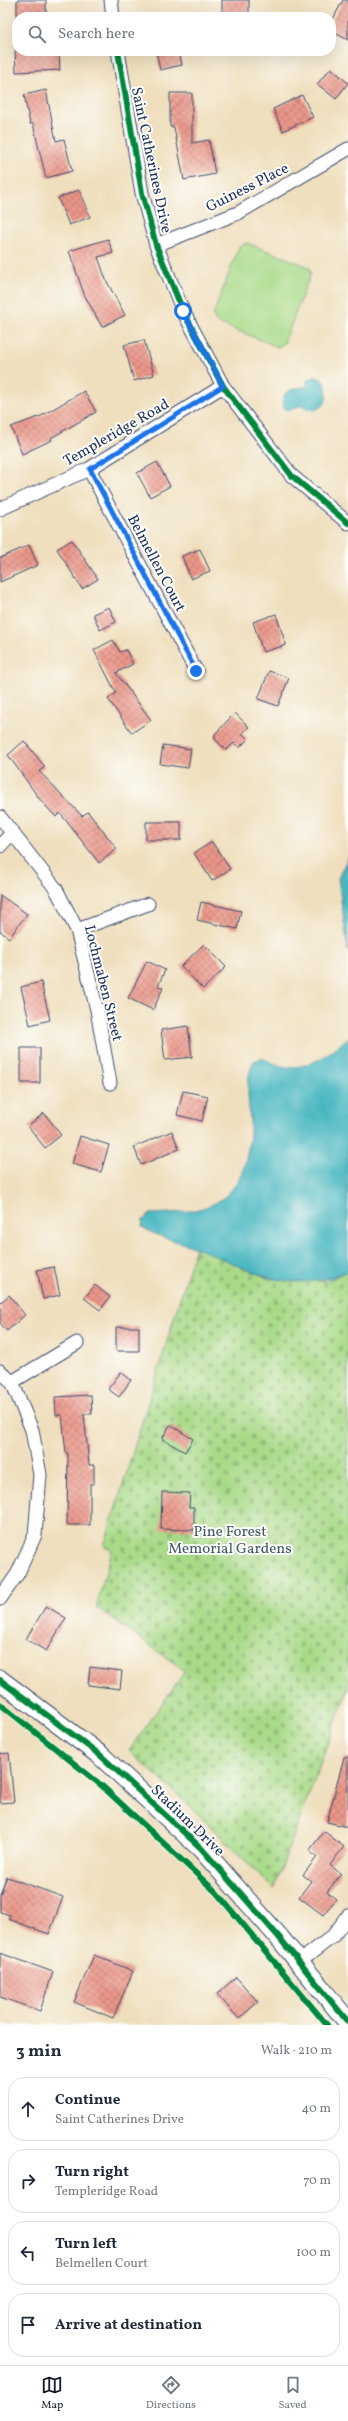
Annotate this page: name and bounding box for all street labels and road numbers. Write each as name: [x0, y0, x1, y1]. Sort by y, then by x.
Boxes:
street label: Saint Catherines Drive: [125, 85, 176, 235]
street label: Guiness Place: [203, 158, 293, 218]
street label: Templeridge Road: [60, 394, 174, 472]
street label: Belmellen Court: [121, 511, 190, 616]
street label: Lochmaben Street: [78, 923, 127, 1044]
street label: Stadium Drive: [145, 1780, 229, 1862]

